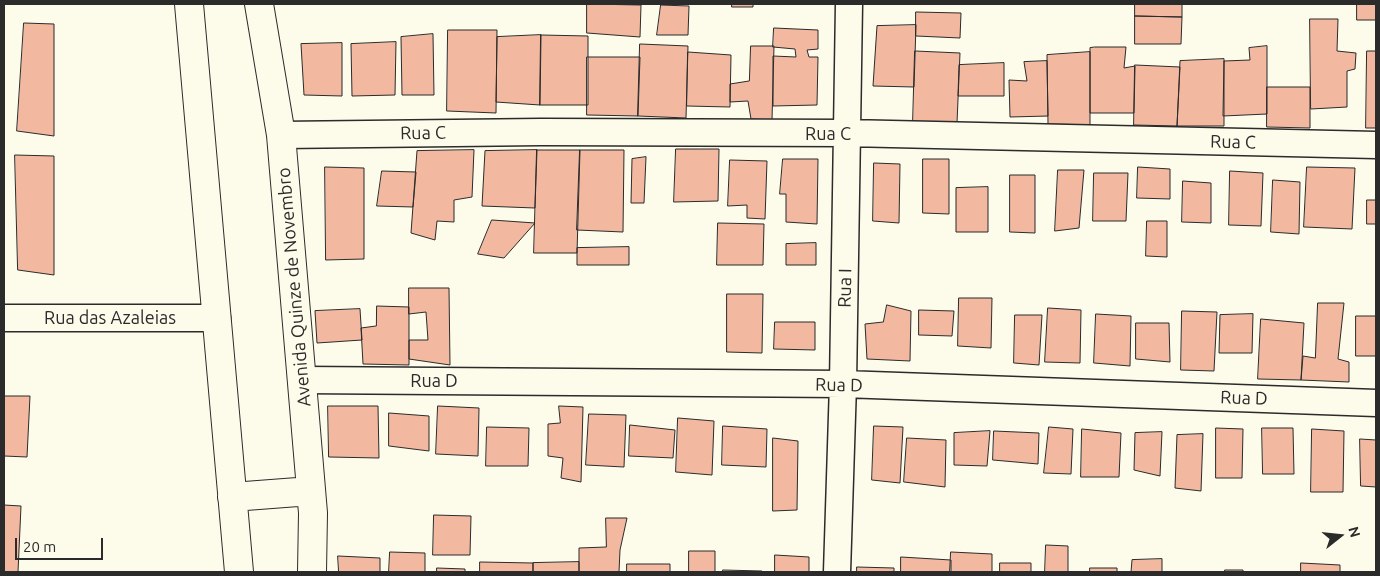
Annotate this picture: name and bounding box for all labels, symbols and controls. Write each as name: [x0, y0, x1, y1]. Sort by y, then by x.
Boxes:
street label: Rua C: [400, 122, 446, 144]
street label: Rua C: [805, 123, 851, 145]
street label: Rua C: [1210, 131, 1256, 153]
street label: Avenida Quinze de Novembro: [273, 167, 315, 407]
street label: Rua I: [834, 268, 856, 308]
street label: Rua das Azaleias: [44, 307, 176, 329]
street label: Rua D: [410, 370, 458, 392]
street label: Rua D: [815, 374, 863, 396]
street label: Rua D: [1220, 386, 1268, 410]
north arrow: [1315, 511, 1365, 561]
text: N: [1345, 525, 1364, 539]
scale bar: [18, 528, 105, 560]
text: 20 m: [23, 538, 56, 555]

